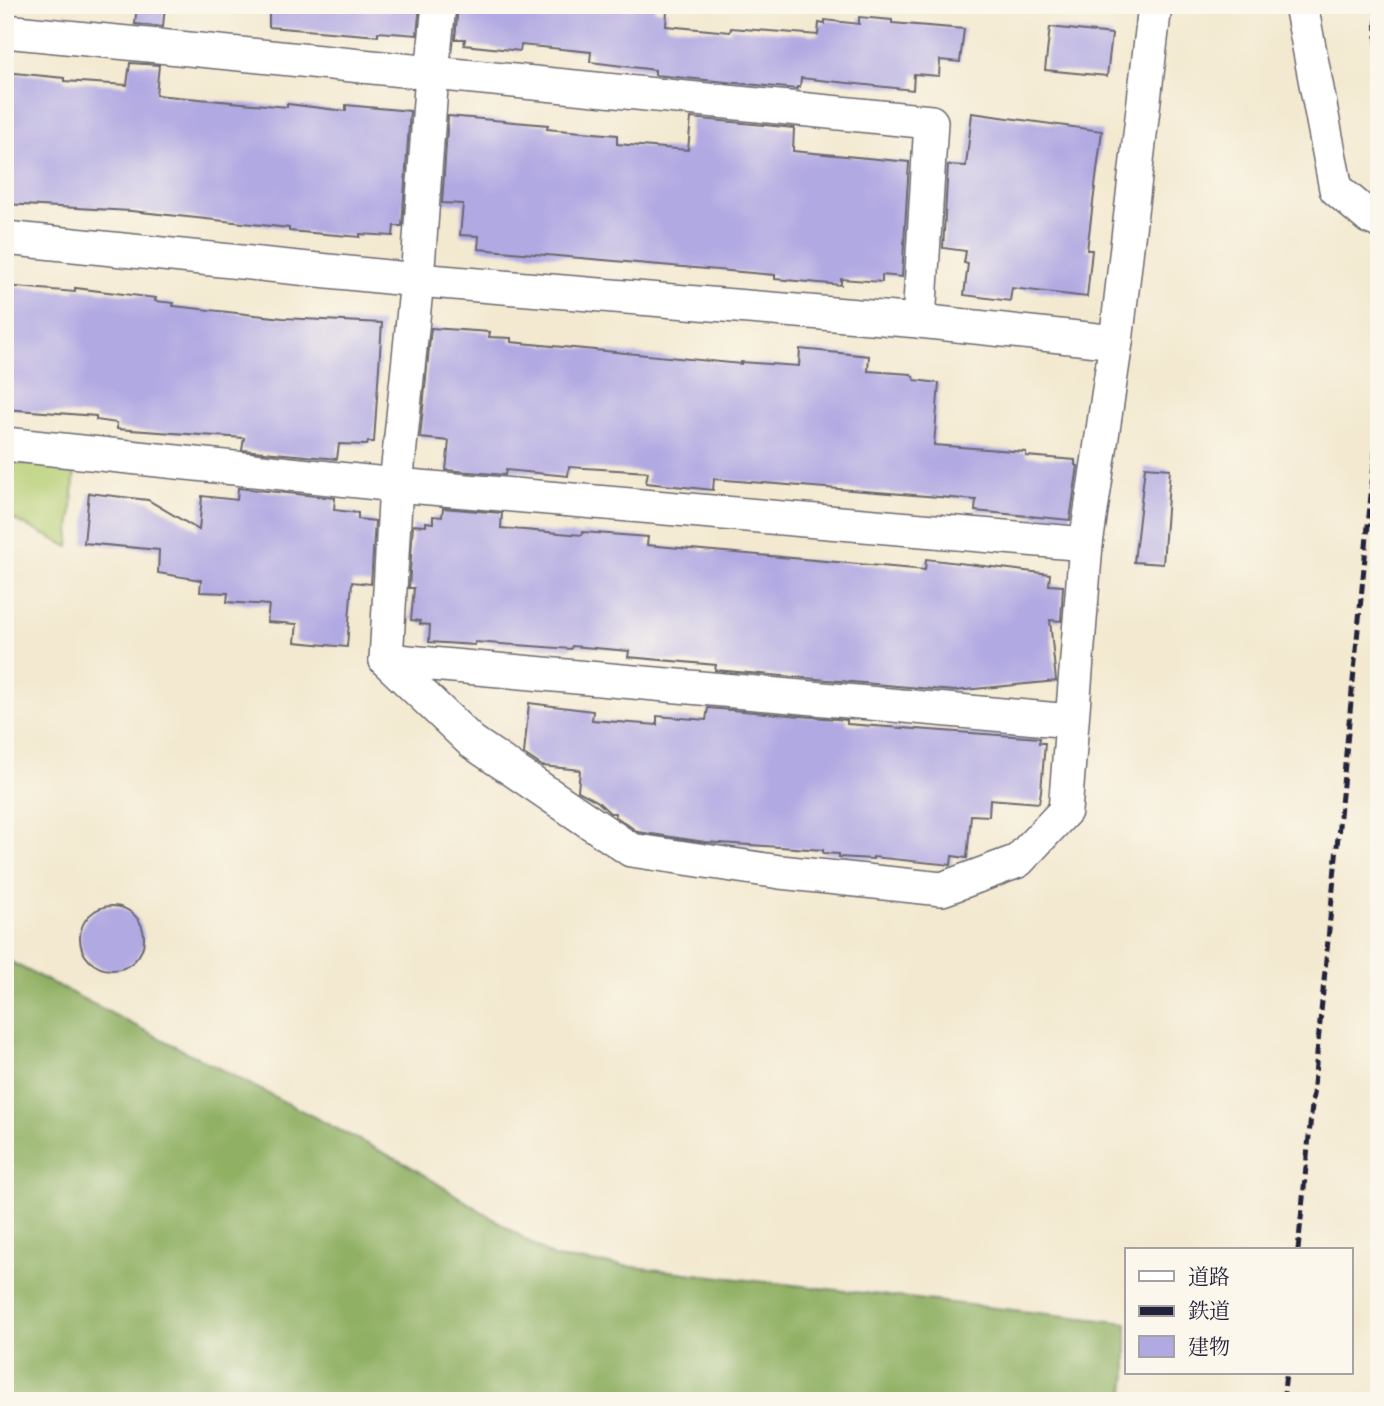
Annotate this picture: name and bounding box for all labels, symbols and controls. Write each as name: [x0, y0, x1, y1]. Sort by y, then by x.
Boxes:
legend: [1125, 1248, 1352, 1374]
text: 道路: [1188, 1265, 1230, 1291]
text: 鉄道: [1188, 1299, 1230, 1325]
text: 建物: [1188, 1335, 1230, 1361]

